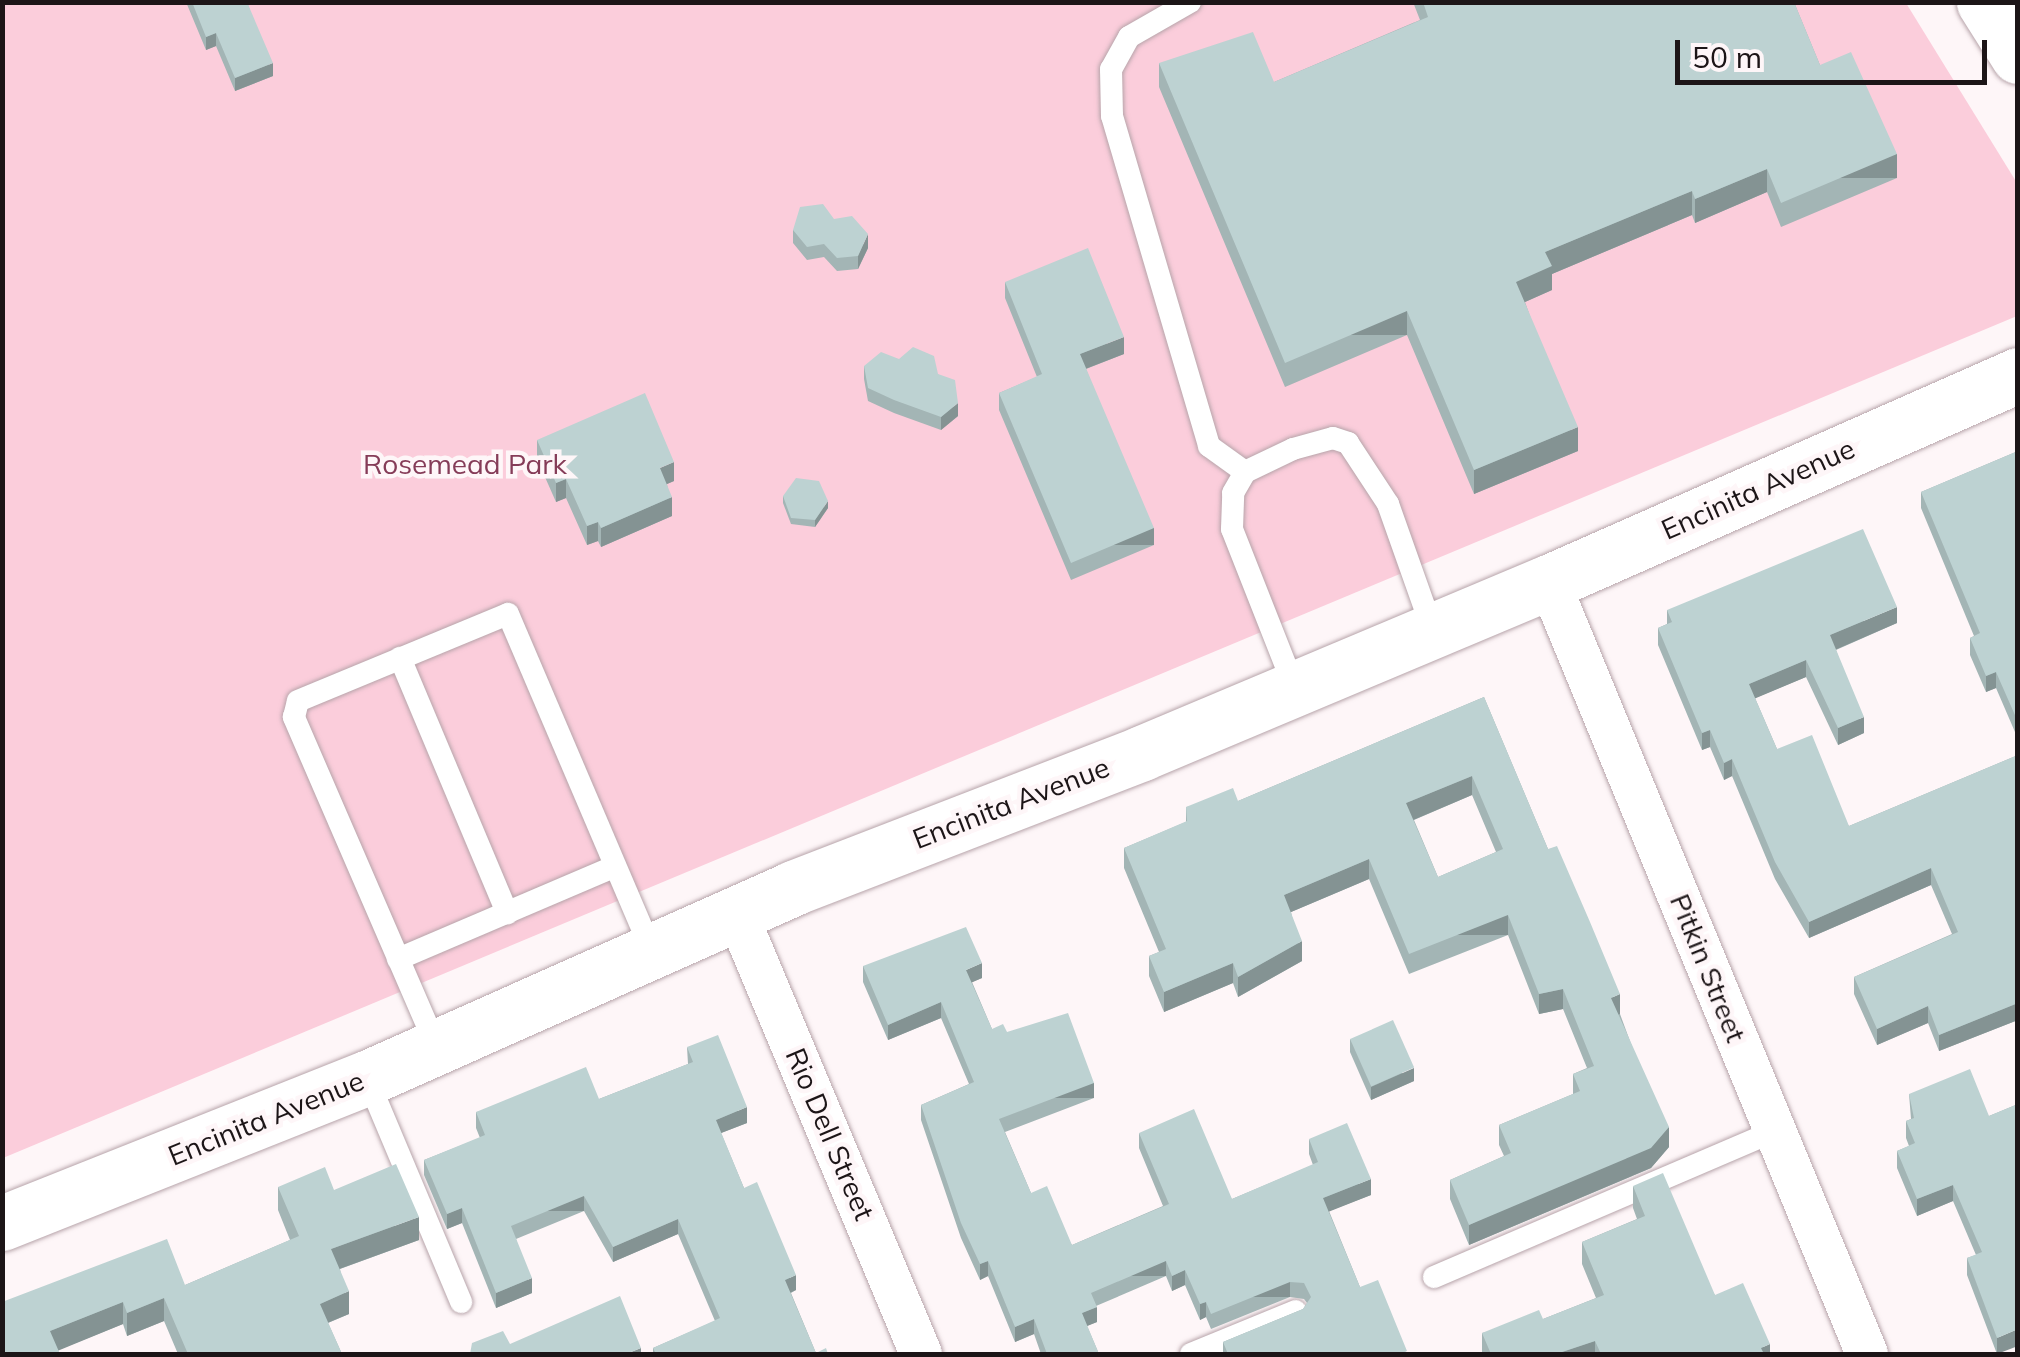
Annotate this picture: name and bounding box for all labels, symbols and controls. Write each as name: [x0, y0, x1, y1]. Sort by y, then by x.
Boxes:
scale bar: [1680, 20, 1992, 82]
text: 50 m: [1692, 38, 1762, 76]
street label: Encinita Avenue: [1656, 431, 1860, 547]
park label: Rosemead Park: [363, 447, 567, 481]
street label: Encinita Avenue: [908, 750, 1114, 856]
street label: Pitkin Street: [1663, 889, 1753, 1047]
street label: Rio Dell Street: [779, 1043, 881, 1225]
street label: Encinita Avenue: [163, 1063, 369, 1173]

